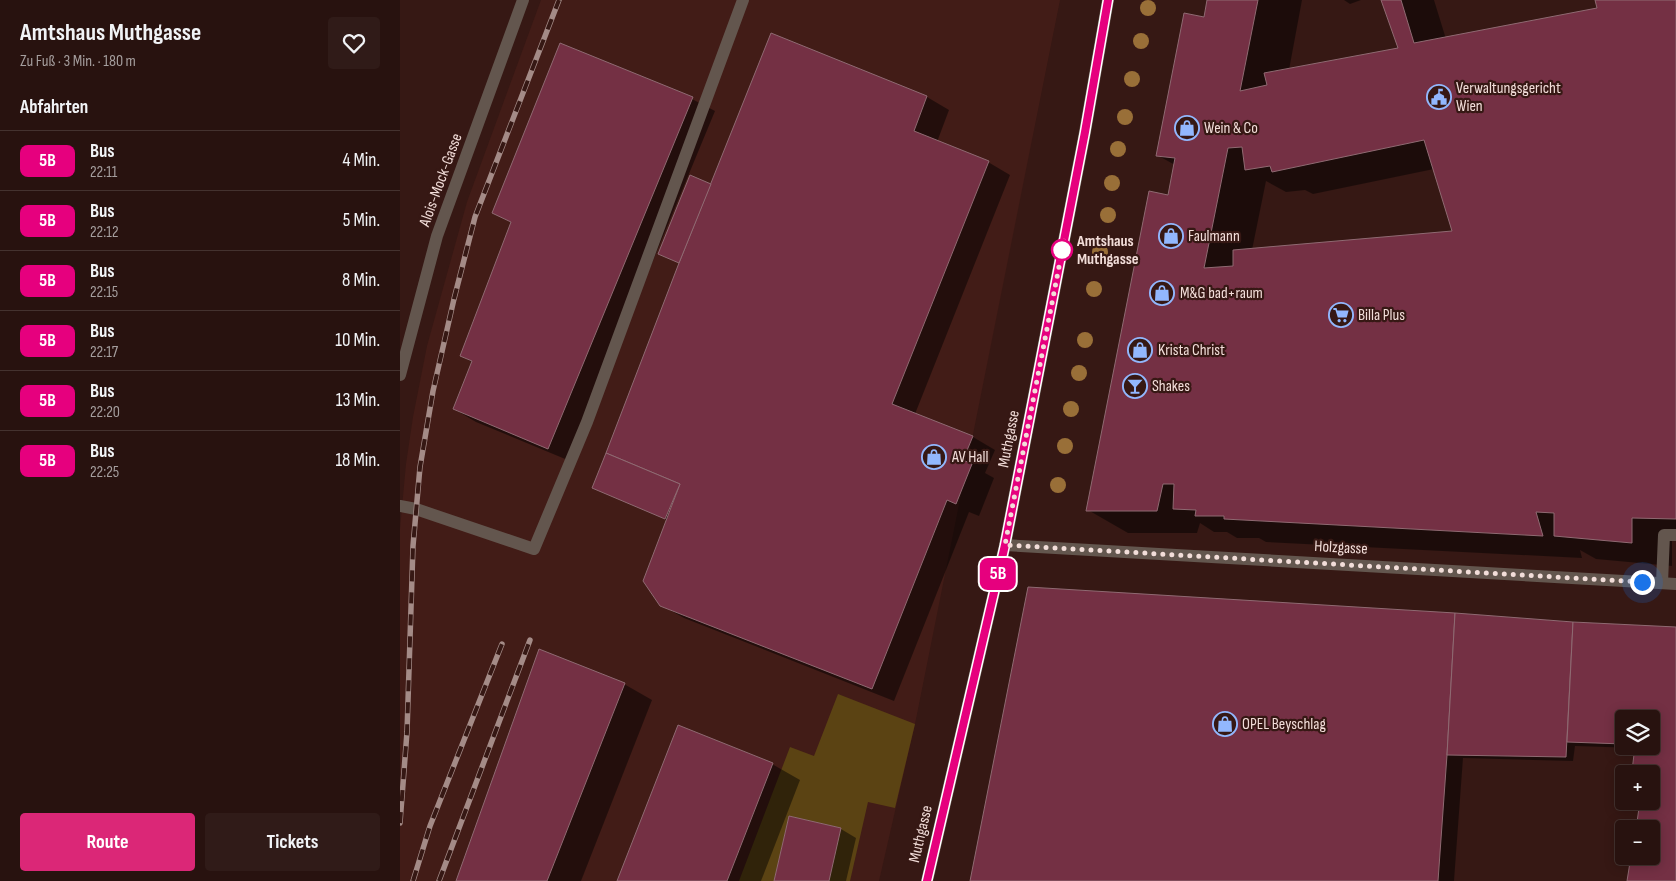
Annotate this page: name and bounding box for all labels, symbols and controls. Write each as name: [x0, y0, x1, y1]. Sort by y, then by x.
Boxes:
button: heart: [328, 17, 380, 69]
text: Amtshaus Muthgasse: [20, 18, 201, 47]
text: Zu Fuß · 3 Min. · 180 m: [20, 52, 136, 71]
place label: Verwaltungsgericht Wien: [1456, 79, 1561, 116]
public building icon: Verwaltungsgericht Wien: [1426, 84, 1452, 110]
text: Abfahrten: [20, 96, 88, 119]
shop icon: Wein & Co: [1174, 115, 1200, 141]
place label: Wein & Co: [1204, 119, 1258, 138]
street label: Alois-Mock-Gasse: [415, 131, 467, 230]
text: Bus: [90, 140, 115, 163]
text: 4 Min.: [342, 149, 380, 172]
text: 5B: [39, 150, 56, 171]
text: 22:11: [90, 163, 117, 182]
text: Bus: [90, 200, 115, 223]
text: 5 Min.: [343, 209, 380, 232]
text: 5B: [39, 210, 56, 231]
text: 22:12: [90, 223, 119, 242]
shop icon: Faulmann: [1158, 223, 1184, 249]
place label: Faulmann: [1188, 227, 1240, 246]
place label: Amtshaus Muthgasse: [1076, 232, 1139, 269]
marker: Amtshaus Muthgasse: [1051, 239, 1073, 261]
text: Bus: [90, 260, 115, 283]
text: 8 Min.: [342, 269, 380, 292]
text: 5B: [39, 270, 56, 291]
shop icon: M&G bad+raum: [1149, 280, 1175, 306]
text: 22:15: [90, 283, 118, 302]
place label: M&G bad+raum: [1180, 284, 1263, 303]
supermarket icon: Billa Plus: [1328, 302, 1354, 328]
place label: Billa Plus: [1358, 306, 1405, 325]
text: Bus: [90, 320, 115, 343]
text: 10 Min.: [335, 329, 380, 352]
text: 5B: [39, 330, 56, 351]
shop icon: Krista Christ: [1127, 337, 1153, 363]
place label: Krista Christ: [1158, 341, 1225, 360]
text: 22:17: [90, 343, 118, 362]
bar icon: Shakes: [1122, 373, 1148, 399]
place label: Shakes: [1152, 377, 1190, 396]
text: Bus: [90, 380, 115, 403]
text: 13 Min.: [336, 389, 380, 412]
text: 5B: [39, 390, 56, 411]
text: 22:20: [90, 403, 120, 422]
street label: Muthgasse: [994, 409, 1024, 469]
text: Bus: [90, 440, 115, 463]
shop icon: AV Hall: [921, 444, 947, 470]
place label: AV Hall: [951, 448, 988, 467]
text: 18 Min.: [335, 449, 380, 472]
text: 5B: [39, 450, 56, 471]
text: 22:25: [90, 463, 119, 482]
street label: Holzgasse: [1314, 537, 1368, 559]
line badge: 5B: [976, 558, 1020, 590]
text: 5B: [990, 563, 1006, 584]
your location: [1630, 570, 1655, 595]
map controls: [1615, 710, 1660, 865]
button: layers: [1615, 710, 1660, 755]
shop icon: OPEL Beyschlag: [1212, 711, 1238, 737]
place label: OPEL Beyschlag: [1242, 715, 1326, 734]
button: +: [1615, 765, 1660, 810]
street label: Muthgasse: [905, 804, 937, 864]
button: Route: [20, 813, 195, 871]
button: Tickets: [205, 813, 380, 871]
button: −: [1615, 820, 1660, 865]

